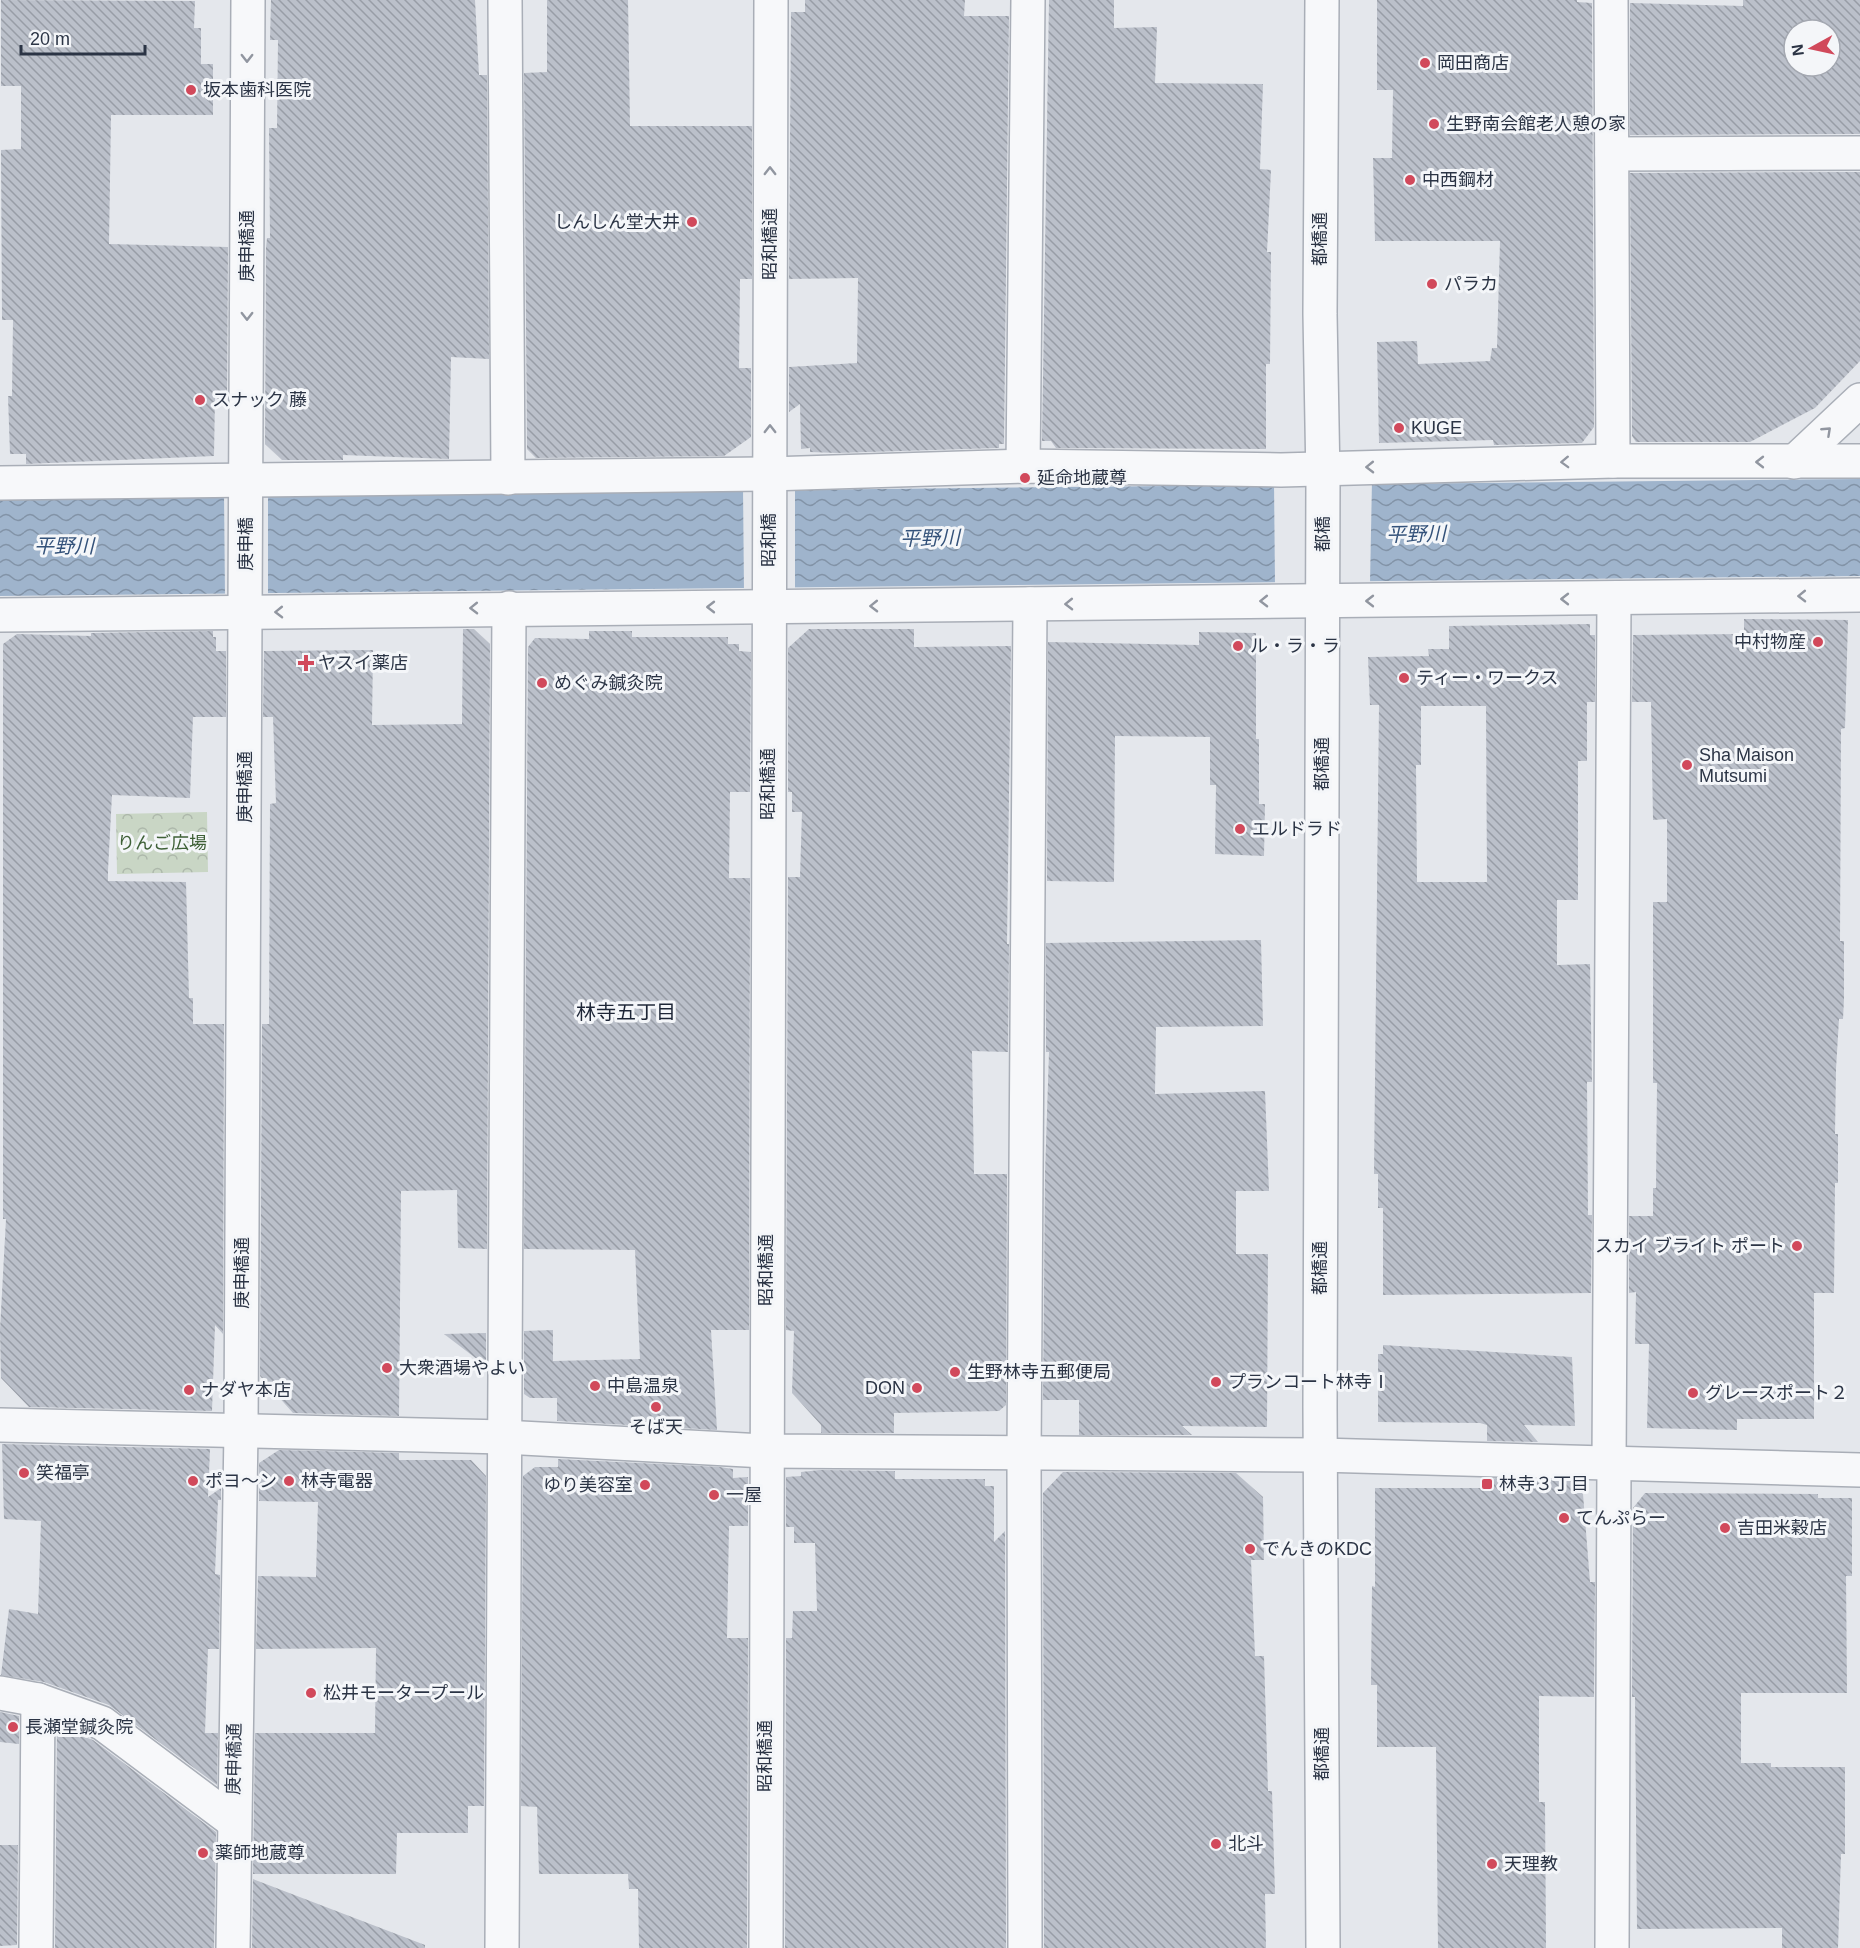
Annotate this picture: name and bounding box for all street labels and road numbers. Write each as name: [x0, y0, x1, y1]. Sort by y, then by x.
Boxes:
street label: 昭和橋通: [760, 208, 780, 280]
street label: 庚申橋通: [237, 210, 257, 282]
street label: 都橋通: [1310, 212, 1330, 266]
street label: 昭和橋: [759, 513, 779, 567]
street label: 都橋: [1313, 516, 1333, 552]
street label: 庚申橋: [236, 517, 256, 571]
street label: 都橋通: [1312, 737, 1332, 791]
street label: 昭和橋通: [758, 748, 778, 820]
street label: 庚申橋通: [235, 751, 255, 823]
street label: 昭和橋通: [756, 1234, 776, 1306]
street label: 庚申橋通: [232, 1237, 252, 1309]
street label: 都橋通: [1310, 1241, 1330, 1295]
street label: 昭和橋通: [755, 1720, 775, 1792]
street label: 庚申橋通: [223, 1723, 245, 1795]
street label: 都橋通: [1312, 1727, 1332, 1781]

